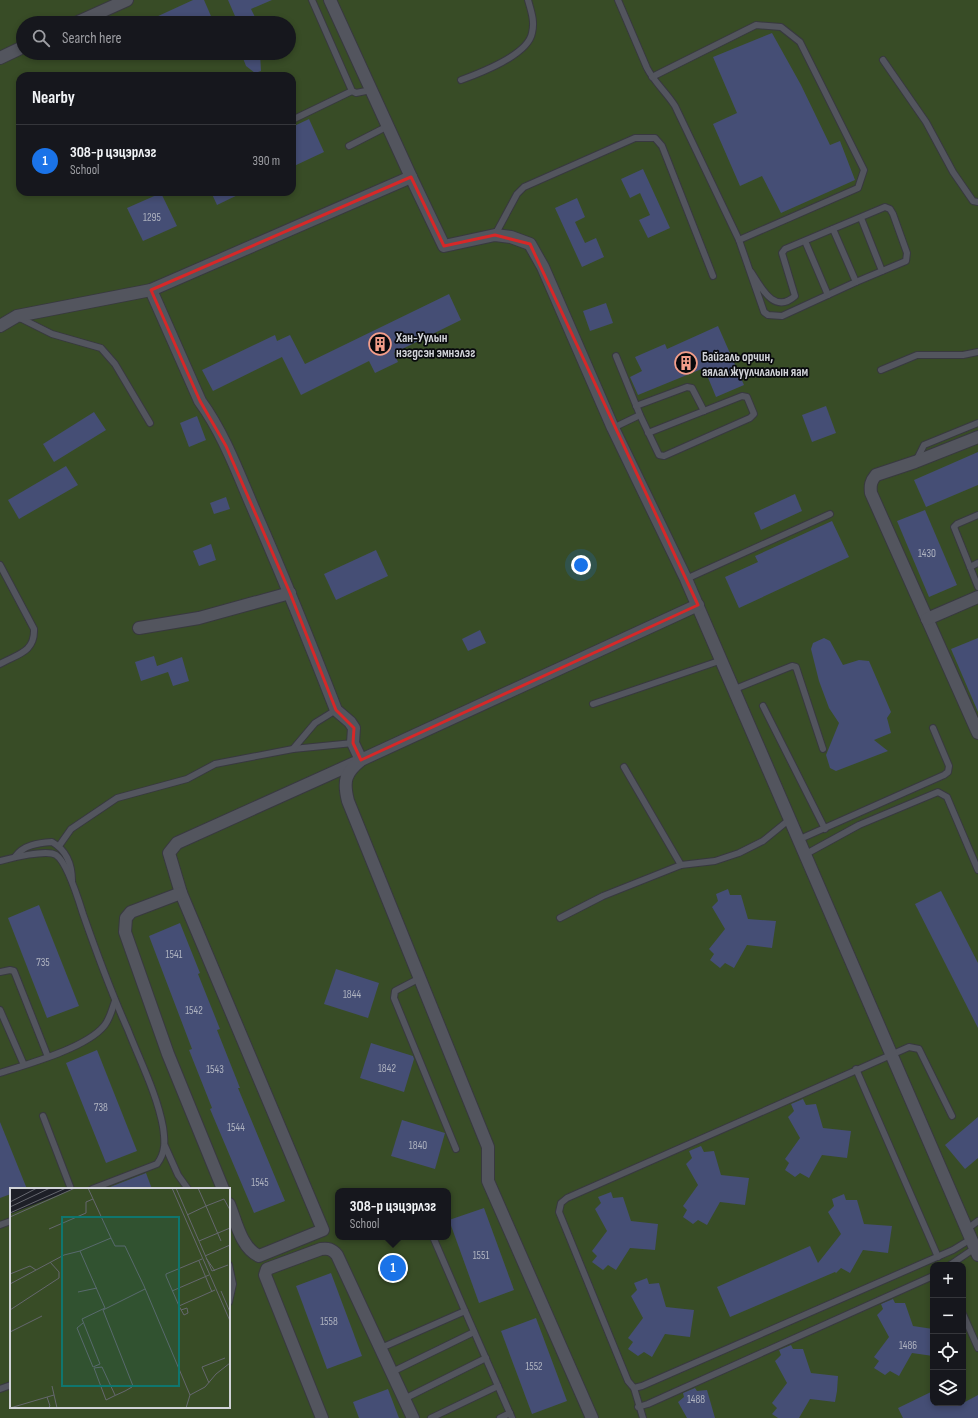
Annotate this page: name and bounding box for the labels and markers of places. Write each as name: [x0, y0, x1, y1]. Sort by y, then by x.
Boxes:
place label: Хан-Уулын нэгдсэн эмнэлэг: [395, 330, 475, 361]
building icon: Хан-Уулын нэгдсэн эмнэлэг: [367, 331, 393, 357]
place label: Байгаль орчин, аялал жуулчлалын яам: [702, 349, 809, 380]
building icon: Байгаль орчин, аялал жуулчлалын яам: [673, 350, 699, 376]
pin: 1: [380, 1253, 406, 1283]

